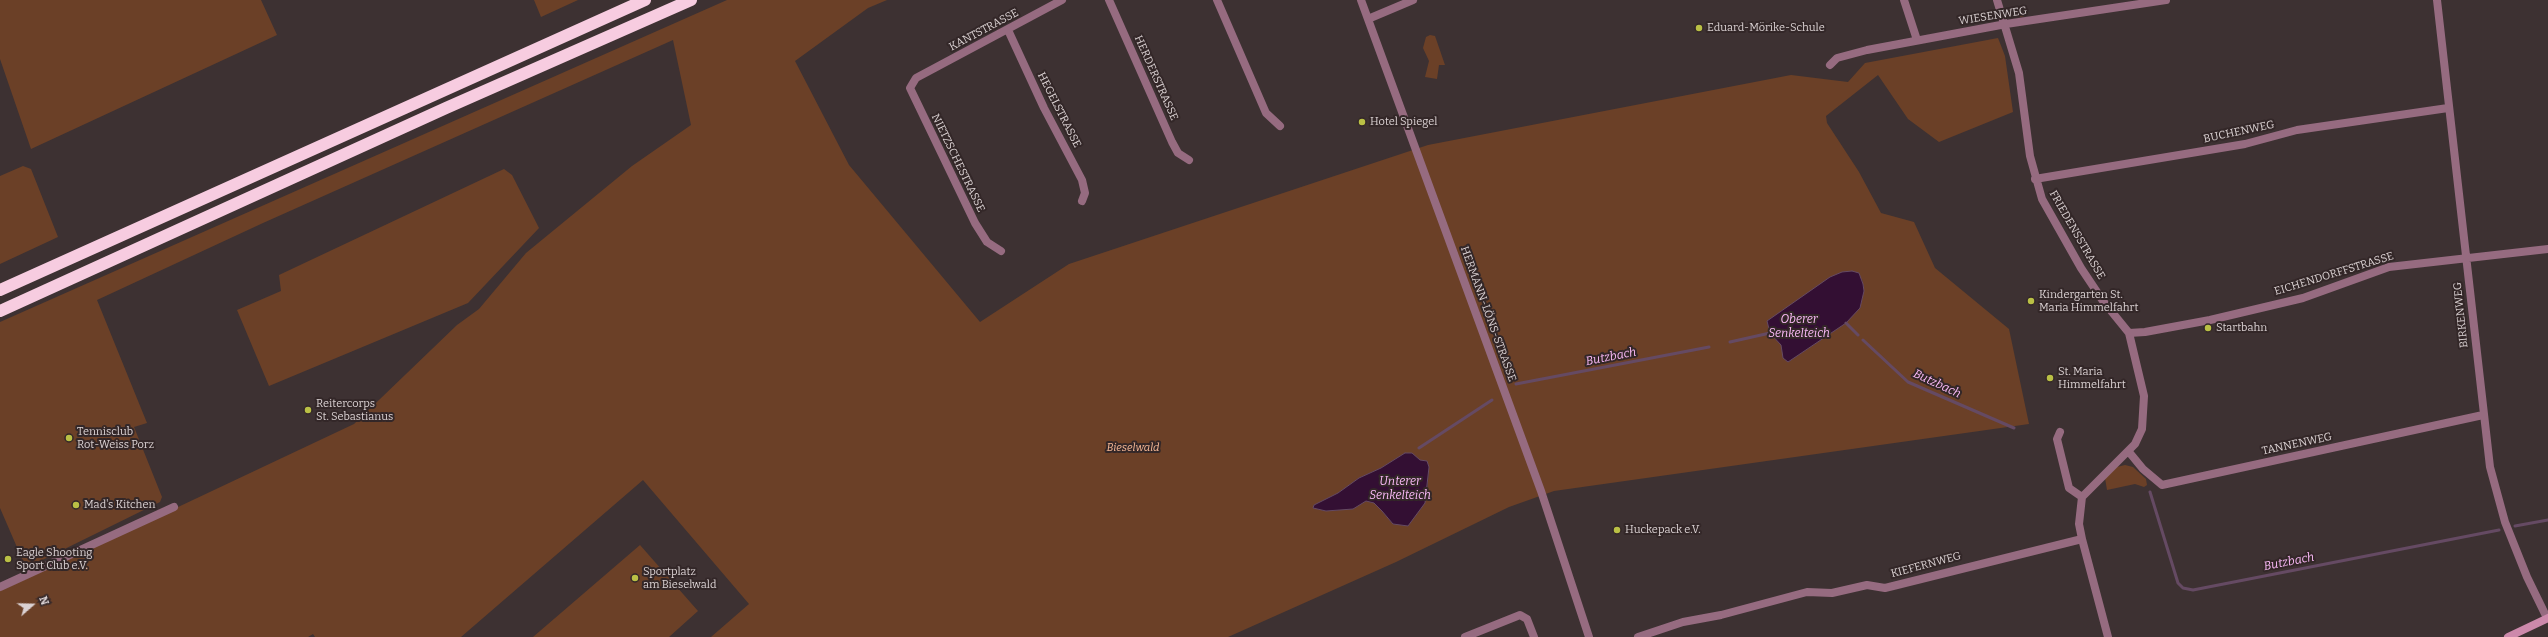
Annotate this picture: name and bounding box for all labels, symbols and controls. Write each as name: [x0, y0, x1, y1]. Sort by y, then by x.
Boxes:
street label: WIESENWEG: [1958, 4, 2028, 28]
street label: KANTSTRASSE: [947, 6, 1021, 54]
place label: Eduard-Mörike-Schule: [1707, 21, 1825, 35]
marker: Eduard-Mörike-Schule: [1694, 23, 1704, 33]
street label: HERDERSTRASSE: [1131, 33, 1181, 123]
street label: HEGELSTRASSE: [1034, 70, 1084, 150]
street label: NIETZSCHESTRASSE: [928, 112, 988, 214]
place label: Hotel Spiegel: [1370, 115, 1437, 129]
marker: Hotel Spiegel: [1357, 117, 1367, 127]
street label: BUCHENWEG: [2202, 118, 2276, 146]
street label: FRIEDENSSTRASSE: [2046, 188, 2108, 282]
street label: HERMANN-LÖNS-STRASSE: [1457, 244, 1519, 384]
street label: EICHENDORFFSTRASSE: [2273, 250, 2395, 298]
street label: BIRKENWEG: [2451, 281, 2471, 349]
place label: Kindergarten St. Maria Himmelfahrt: [2039, 288, 2138, 314]
marker: Kindergarten St. Maria Himmelfahrt: [2026, 296, 2036, 306]
water label: Oberer Senkelteich: [1768, 313, 1830, 341]
place label: Startbahn: [2216, 321, 2267, 335]
marker: Startbahn: [2203, 323, 2213, 333]
water label: Butzbach: [1585, 345, 1637, 369]
place label: St. Maria Himmelfahrt: [2058, 365, 2126, 391]
water label: Butzbach: [1911, 367, 1963, 401]
marker: St. Maria Himmelfahrt: [2045, 373, 2055, 383]
place label: Reitercorps St. Sebastianus: [316, 397, 393, 423]
marker: Reitercorps St. Sebastianus: [303, 405, 313, 415]
place label: Tennisclub Rot-Weiss Porz: [77, 425, 154, 451]
street label: TANNENWEG: [2261, 430, 2333, 458]
marker: Tennisclub Rot-Weiss Porz: [64, 433, 74, 443]
park label: Bieselwald: [1106, 441, 1160, 455]
water label: Unterer Senkelteich: [1369, 475, 1431, 503]
place label: Mad's Kitchen: [84, 498, 155, 512]
marker: Mad's Kitchen: [71, 500, 81, 510]
place label: Huckepack e.V.: [1625, 523, 1701, 537]
marker: Huckepack e.V.: [1612, 525, 1622, 535]
place label: Eagle Shooting Sport Club e.V.: [16, 546, 92, 572]
street label: KIEFERNWEG: [1889, 549, 1963, 581]
water label: Butzbach: [2263, 550, 2315, 574]
marker: Eagle Shooting Sport Club e.V.: [3, 554, 13, 564]
place label: Sportplatz am Bieselwald: [643, 565, 716, 591]
marker: Sportplatz am Bieselwald: [630, 573, 640, 583]
north arrow: [12, 585, 52, 625]
text: N: [36, 595, 51, 607]

